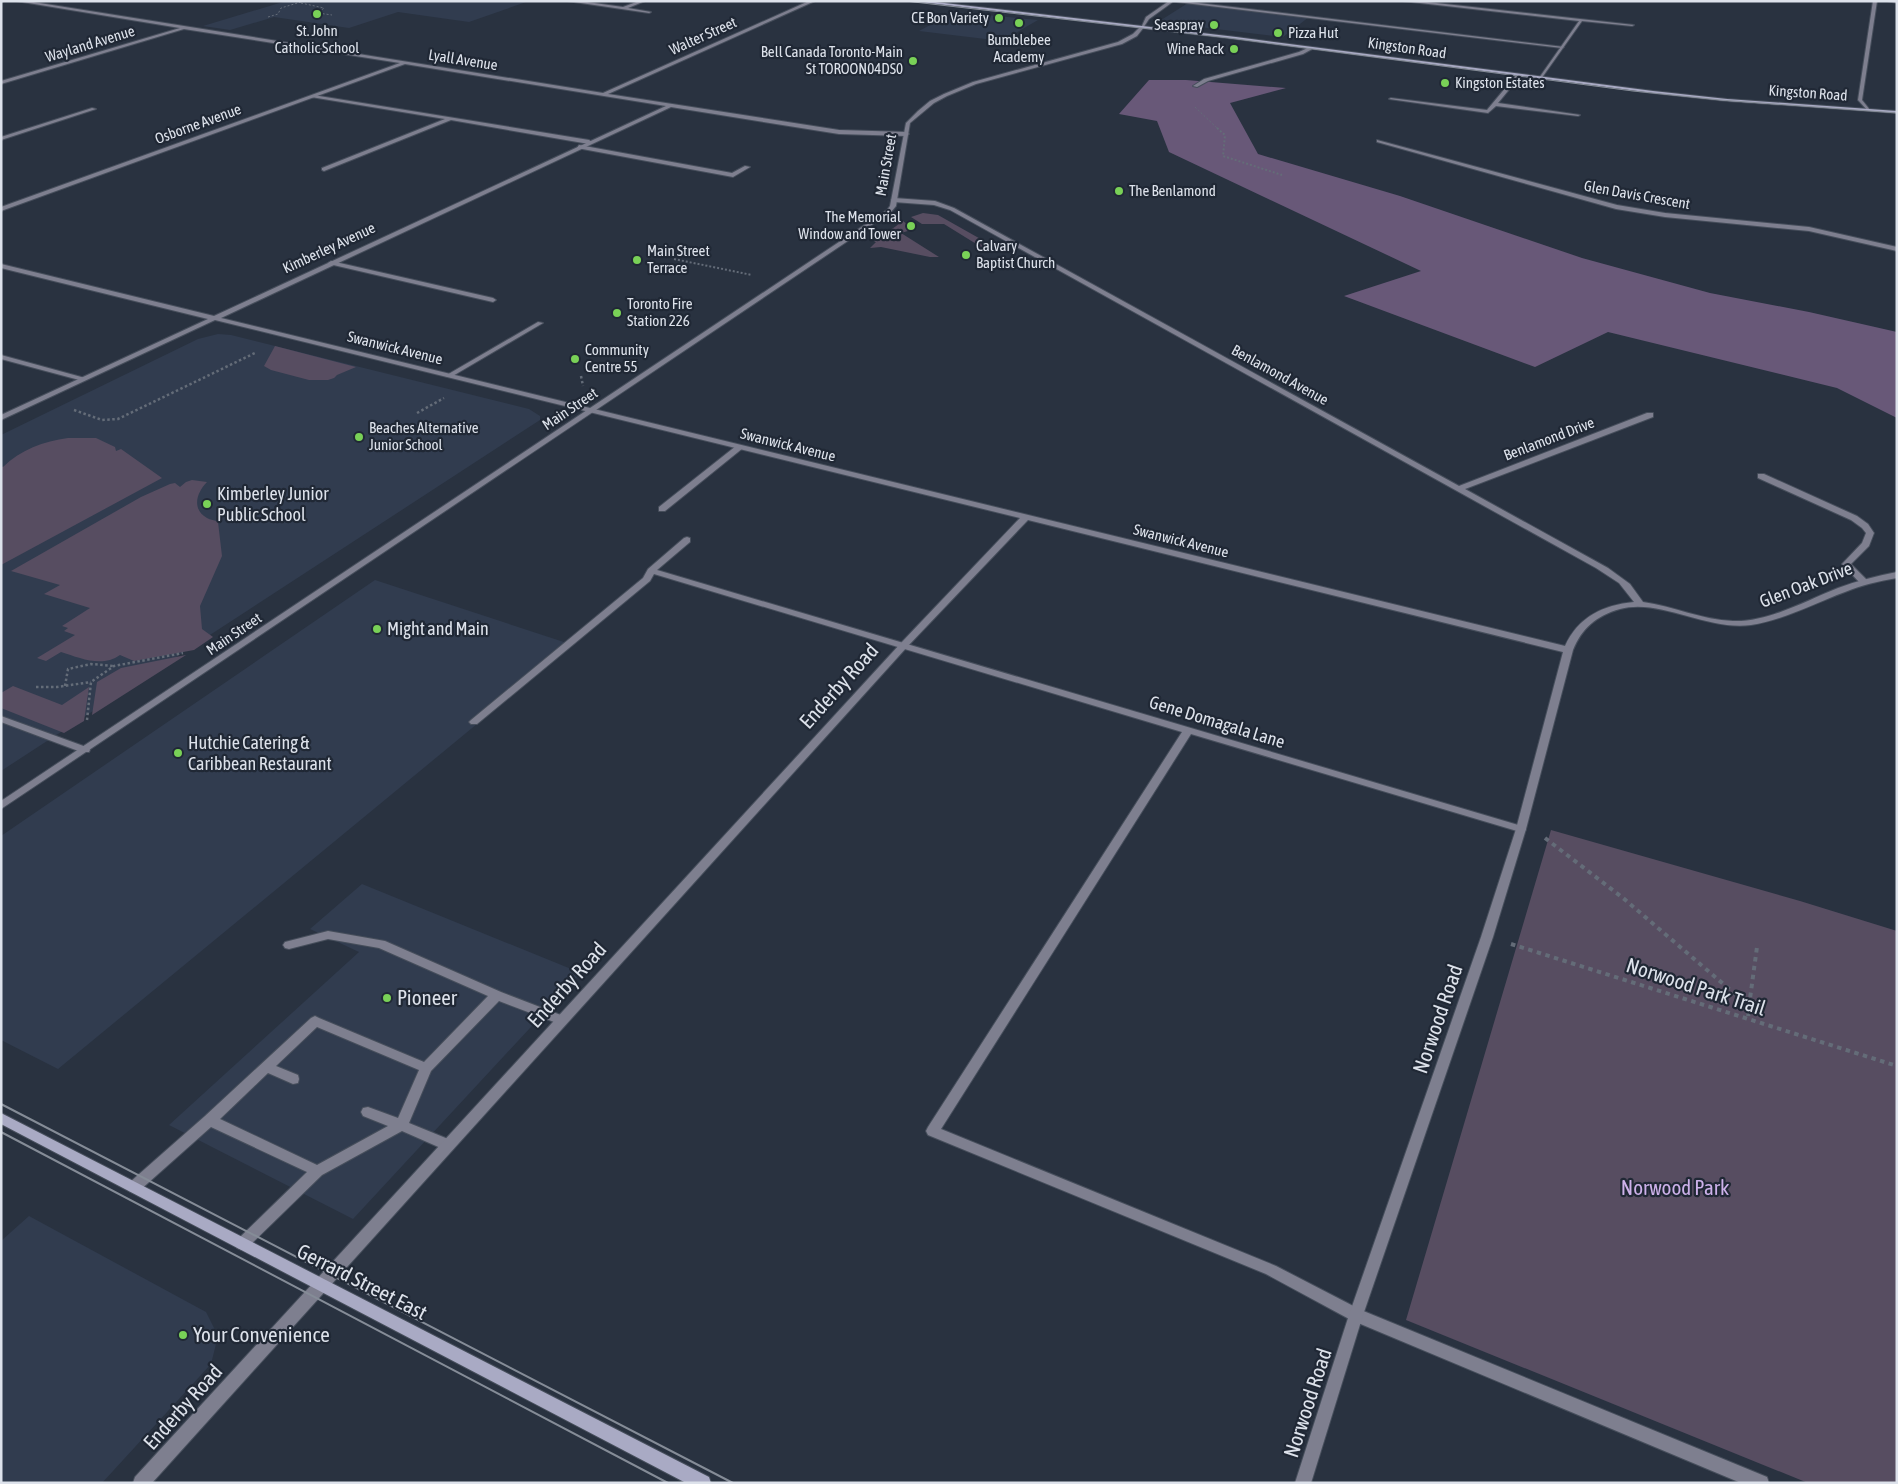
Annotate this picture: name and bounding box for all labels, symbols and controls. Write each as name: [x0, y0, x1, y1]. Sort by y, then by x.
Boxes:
marker: St. John Catholic School: [311, 8, 323, 20]
place label: CE Bon Variety: [911, 9, 989, 26]
marker: CE Bon Variety: [993, 12, 1005, 24]
street label: Walter Street: [667, 13, 739, 58]
place label: Seaspray: [1154, 16, 1204, 33]
marker: Bumblebee Academy: [1013, 17, 1025, 29]
marker: Seaspray: [1208, 19, 1220, 31]
street label: Wayland Avenue: [43, 22, 137, 65]
place label: St. John Catholic School: [275, 22, 359, 56]
place label: Pizza Hut: [1288, 24, 1339, 41]
marker: Pizza Hut: [1272, 27, 1284, 39]
place label: Bumblebee Academy: [987, 31, 1051, 65]
street label: Kingston Road: [1367, 34, 1447, 61]
place label: Wine Rack: [1167, 40, 1224, 57]
place label: Bell Canada Toronto-Main St TOROON04DS0: [761, 43, 903, 77]
marker: Wine Rack: [1228, 43, 1240, 55]
street label: Lyall Avenue: [427, 46, 499, 73]
marker: Bell Canada Toronto-Main St TOROON04DS0: [907, 55, 919, 67]
place label: Kingston Estates: [1455, 74, 1545, 91]
marker: Kingston Estates: [1439, 77, 1451, 89]
street label: Kingston Road: [1768, 81, 1848, 104]
street label: Osborne Avenue: [152, 100, 243, 147]
street label: Main Street: [872, 133, 899, 197]
street label: Glen Davis Crescent: [1583, 177, 1692, 212]
place label: The Benlamond: [1129, 182, 1216, 199]
marker: The Benlamond: [1113, 185, 1125, 197]
place label: The Memorial Window and Tower: [798, 208, 902, 242]
street label: Kimberley Avenue: [280, 219, 378, 276]
marker: The Memorial Window and Tower: [905, 220, 917, 232]
place label: Calvary Baptist Church: [976, 237, 1055, 271]
place label: Main Street Terrace: [647, 242, 710, 276]
marker: Calvary Baptist Church: [960, 249, 972, 261]
marker: Main Street Terrace: [631, 254, 643, 266]
place label: Toronto Fire Station 226: [627, 295, 693, 329]
marker: Toronto Fire Station 226: [611, 307, 623, 319]
street label: Swanwick Avenue: [346, 327, 445, 368]
place label: Community Centre 55: [585, 341, 649, 375]
street label: Benlamond Avenue: [1229, 341, 1332, 408]
marker: Community Centre 55: [569, 353, 581, 365]
street label: Main Street: [539, 384, 600, 433]
street label: Benlamond Drive: [1501, 413, 1597, 464]
place label: Beaches Alternative Junior School: [369, 419, 479, 453]
street label: Swanwick Avenue: [739, 424, 838, 465]
marker: Beaches Alternative Junior School: [353, 431, 365, 443]
place label: Kimberley Junior Public School: [217, 483, 329, 525]
marker: Kimberley Junior Public School: [201, 498, 213, 510]
street label: Swanwick Avenue: [1132, 520, 1231, 561]
street label: Glen Oak Drive: [1756, 557, 1855, 612]
street label: Main Street: [203, 609, 264, 658]
place label: Might and Main: [387, 618, 489, 639]
marker: Might and Main: [371, 623, 383, 635]
street label: Enderby Road: [794, 638, 883, 733]
street label: Gene Domagala Lane: [1147, 691, 1287, 752]
place label: Hutchie Catering & Caribbean Restaurant: [188, 732, 332, 774]
marker: Hutchie Catering & Caribbean Restaurant: [172, 747, 184, 759]
street label: Enderby Road: [522, 937, 611, 1032]
street label: Norwood Park Trail: [1624, 952, 1769, 1020]
street label: Norwood Road: [1407, 961, 1467, 1076]
place label: Pioneer: [397, 985, 458, 1009]
marker: Pioneer: [381, 992, 393, 1004]
park label: Norwood Park: [1621, 1175, 1729, 1199]
street label: Gerrard Street East: [293, 1238, 431, 1324]
place label: Your Convenience: [193, 1322, 330, 1346]
marker: Your Convenience: [177, 1329, 189, 1341]
street label: Norwood Road: [1278, 1345, 1336, 1460]
street label: Enderby Road: [138, 1359, 227, 1454]

